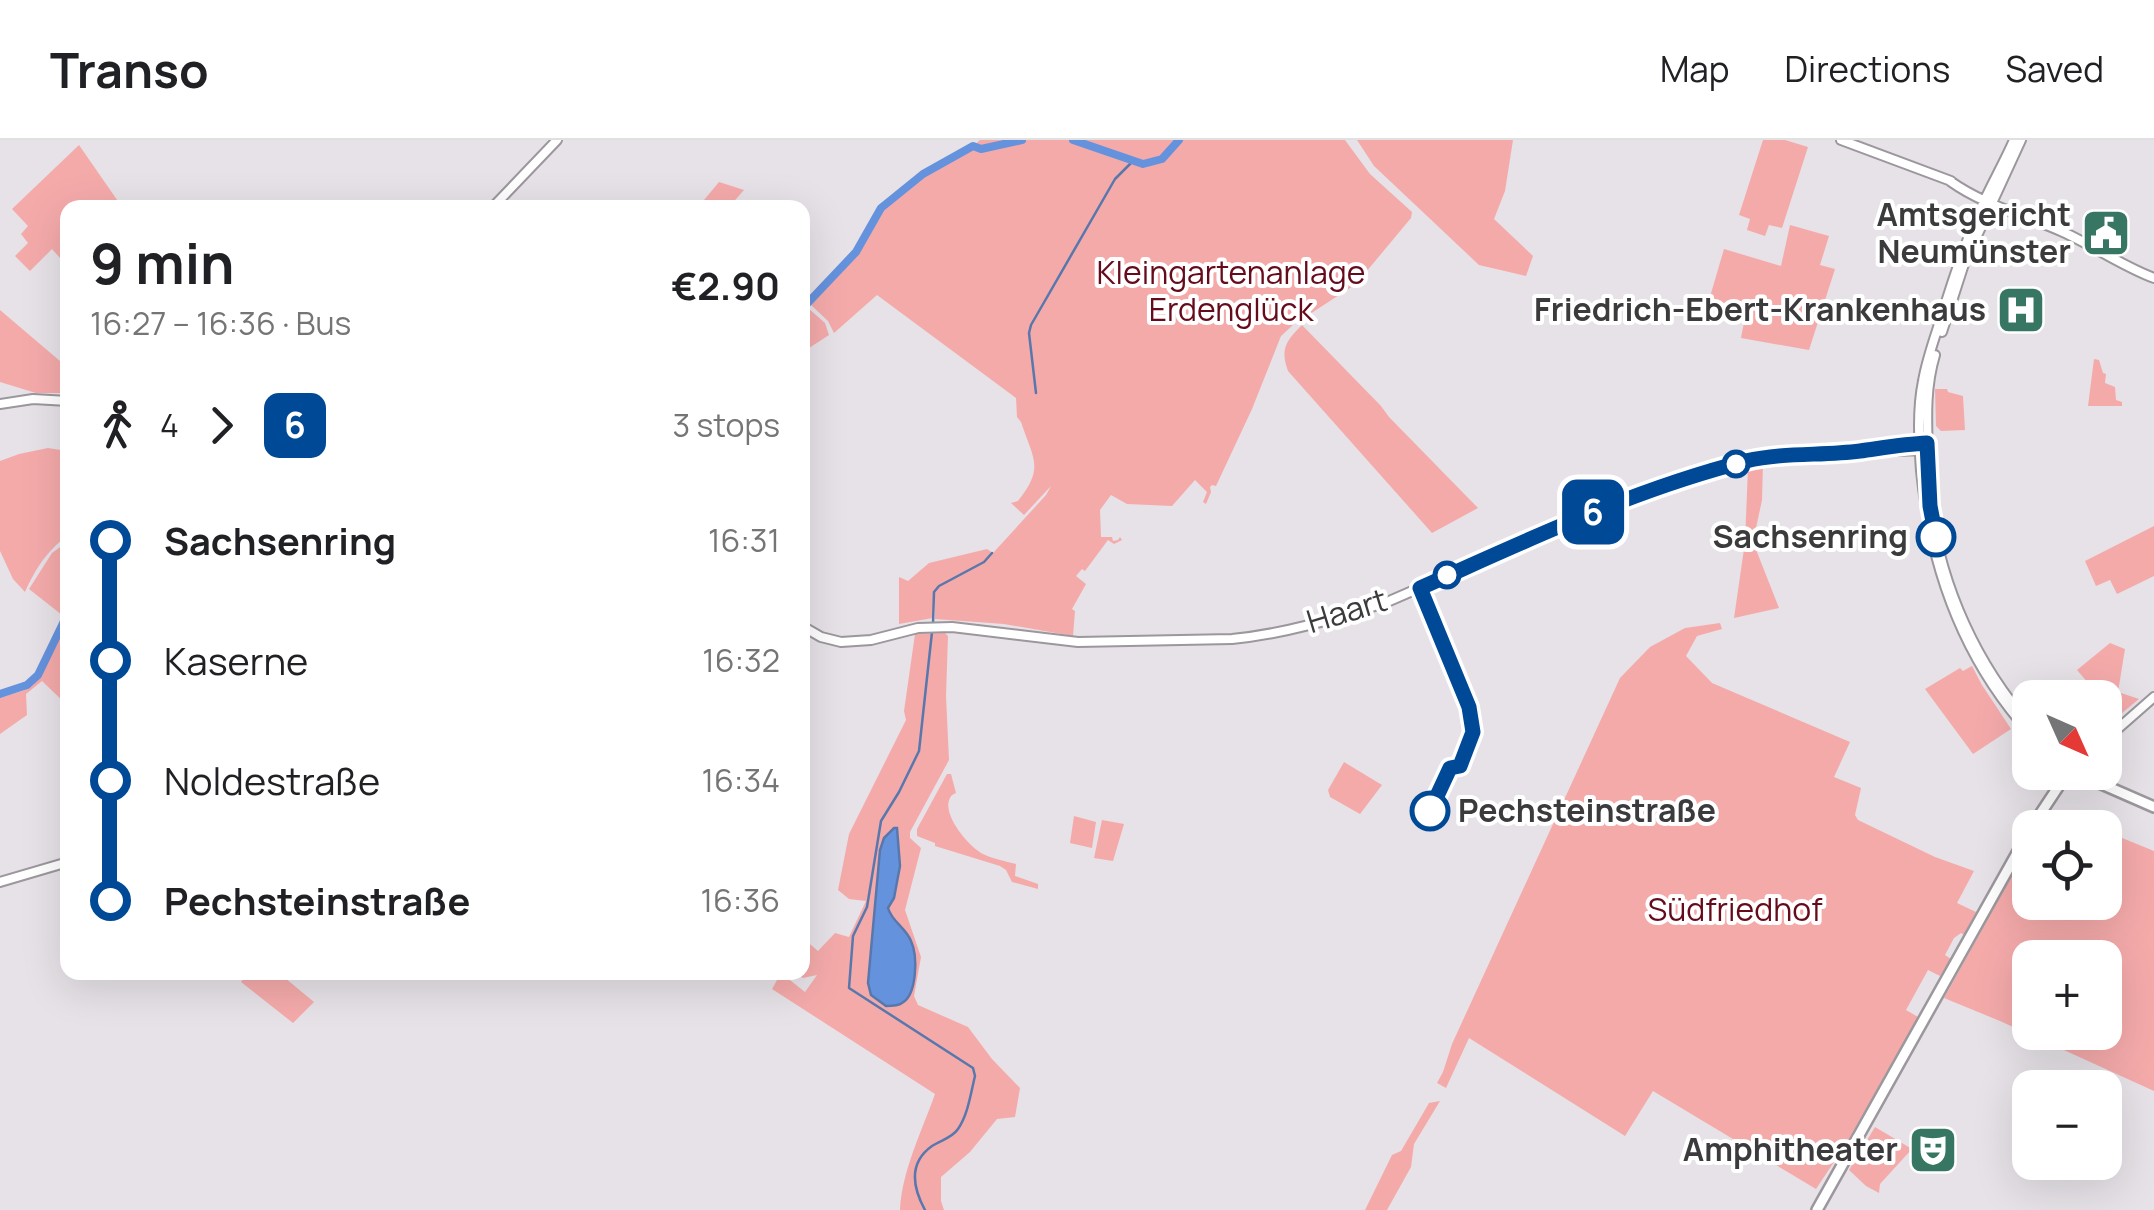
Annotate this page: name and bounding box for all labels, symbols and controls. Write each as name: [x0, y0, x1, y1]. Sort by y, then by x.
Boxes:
text: Transo: [50, 37, 209, 102]
text: Map: [1660, 45, 1730, 93]
text: Directions: [1785, 45, 1950, 93]
text: Saved: [2005, 45, 2104, 93]
place label: Amtsgericht Neumünster: [1877, 192, 2071, 273]
public building icon: Amtsgericht Neumünster: [2080, 207, 2132, 259]
text: 9 min: [90, 225, 234, 301]
park label: Kleingartenanlage Erdenglück: [1097, 250, 1366, 331]
text: €2.90: [671, 259, 780, 311]
hospital icon: Friedrich-Ebert-Krankenhaus: [1995, 284, 2047, 336]
place label: Friedrich-Ebert-Krankenhaus: [1534, 287, 1986, 331]
text: 16:27 – 16:36 · Bus: [90, 301, 351, 345]
icon: walk: [90, 398, 145, 453]
icon: forward: [194, 398, 249, 453]
text: 6: [284, 401, 306, 449]
text: 4: [160, 403, 179, 447]
text: 3 stops: [672, 403, 780, 447]
unlabelled marker: [1723, 451, 1749, 477]
line badge: 6: [1560, 480, 1626, 544]
text: 6: [1582, 488, 1604, 536]
text: Sachsenring: [164, 514, 396, 566]
place label: Sachsenring: [1712, 514, 1908, 558]
text: 16:31: [708, 518, 780, 562]
marker: Sachsenring: [1917, 518, 1955, 556]
unlabelled marker: [1434, 562, 1460, 588]
street label: Haart: [1301, 577, 1392, 643]
text: Kaserne: [164, 634, 308, 686]
text: 16:32: [702, 638, 780, 682]
north arrow: [2012, 680, 2122, 790]
map controls: [2012, 680, 2122, 1180]
text: Noldestraße: [164, 754, 380, 806]
text: 16:34: [702, 758, 780, 802]
place label: Pechsteinstraße: [1458, 788, 1716, 832]
marker: Pechsteinstraße: [1411, 792, 1449, 830]
button: locate: [2012, 810, 2122, 920]
text: Pechsteinstraße: [164, 874, 470, 926]
text: 16:36: [701, 878, 780, 922]
park label: Südfriedhof: [1648, 887, 1823, 931]
button: +: [2012, 940, 2122, 1050]
button: −: [2012, 1070, 2122, 1180]
theatre icon: Amphitheater: [1907, 1124, 1959, 1176]
place label: Amphitheater: [1683, 1127, 1898, 1171]

